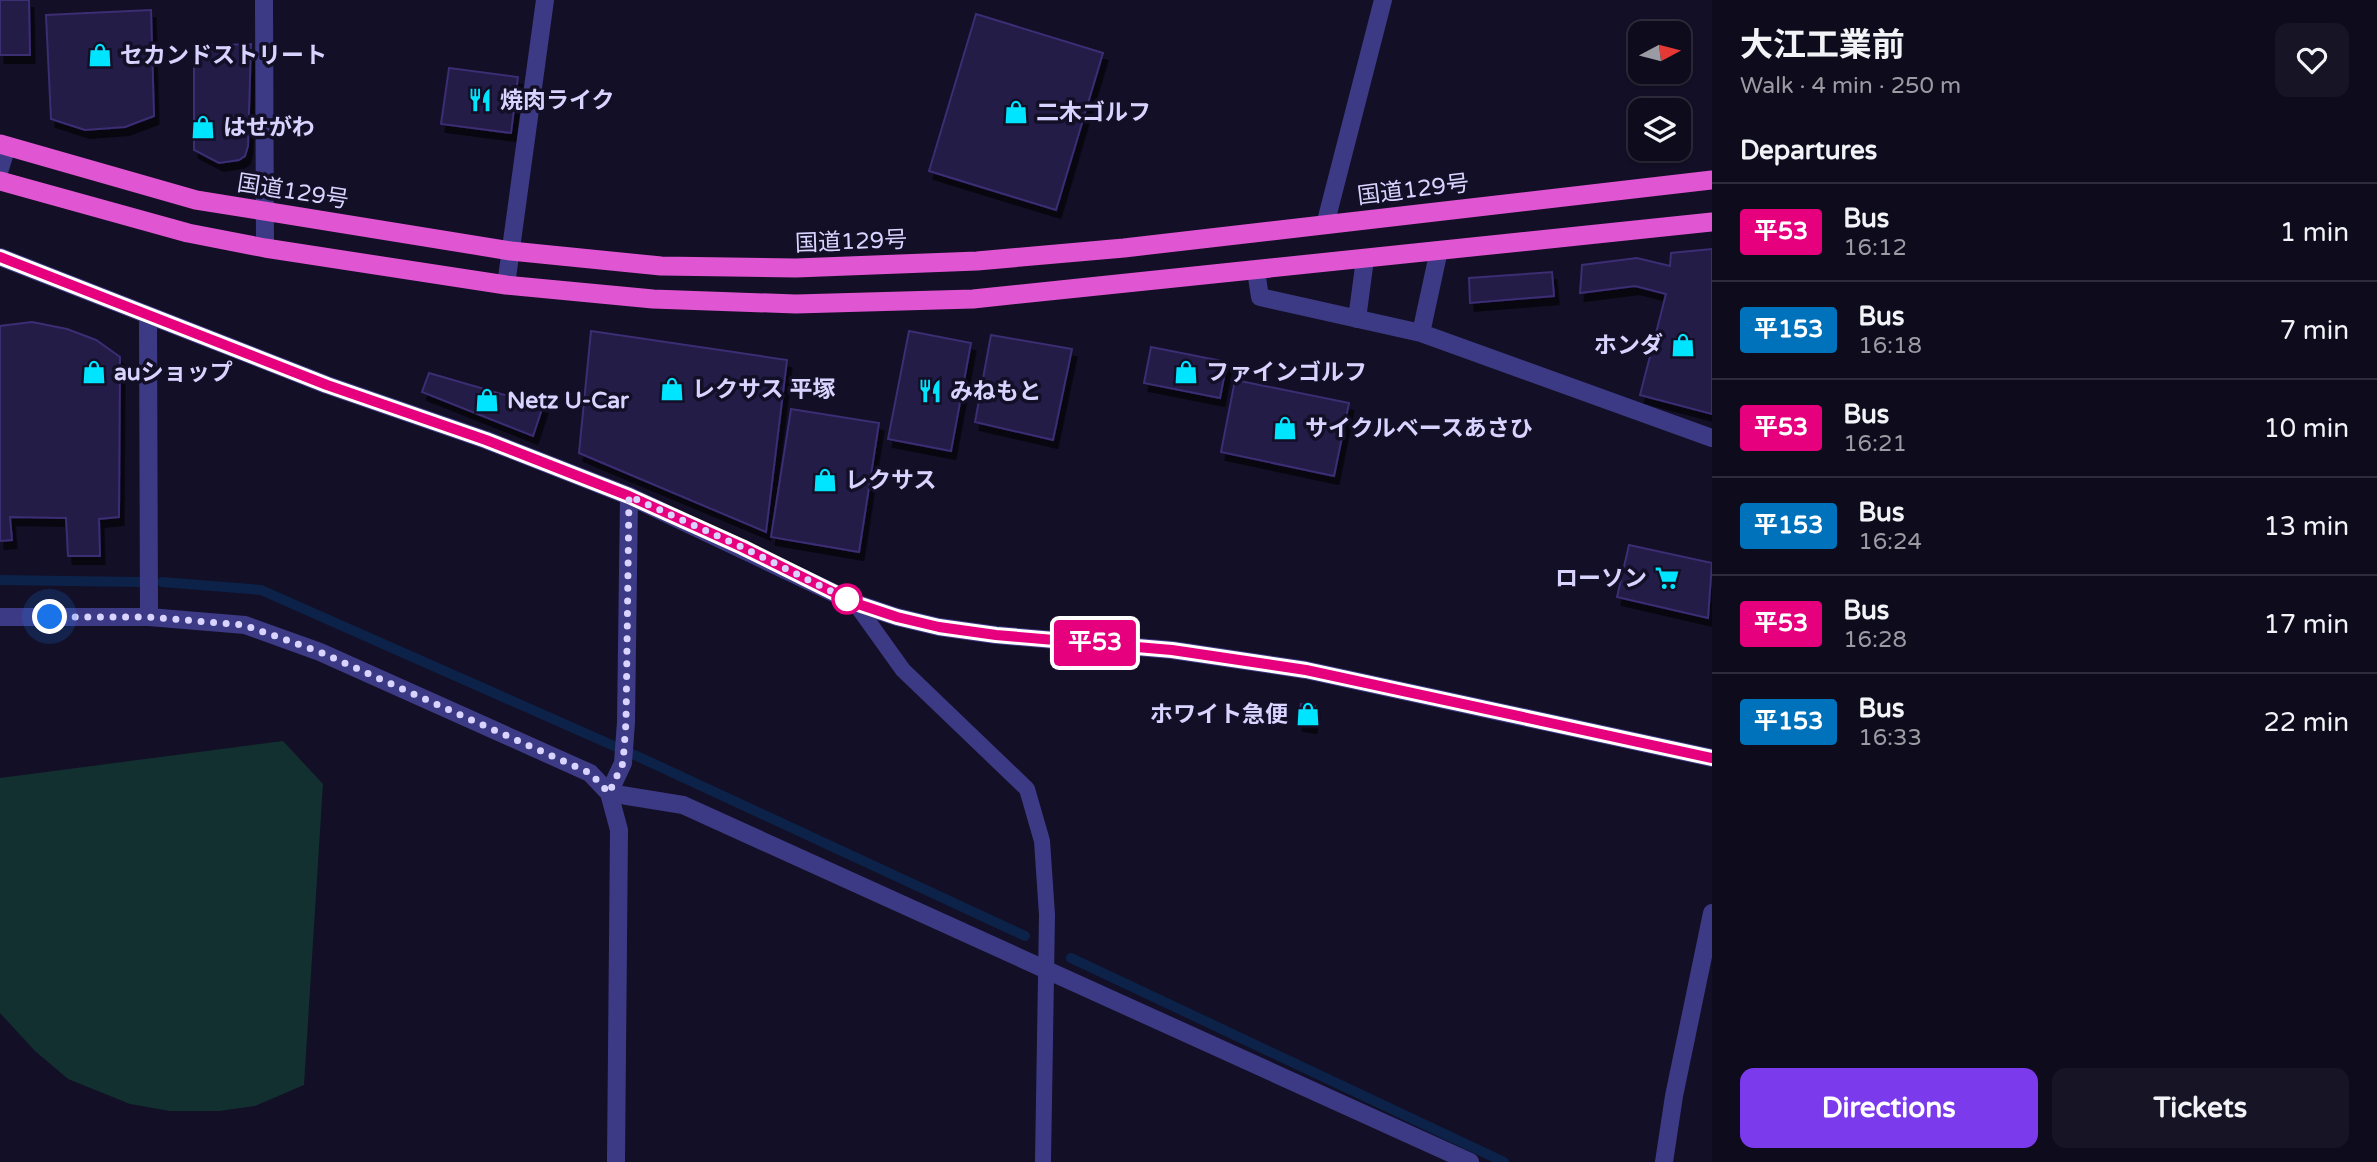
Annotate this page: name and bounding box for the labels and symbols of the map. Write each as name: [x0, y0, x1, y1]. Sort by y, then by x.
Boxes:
north arrow: [1628, 21, 1690, 84]
shop icon: セカンドストリート: [86, 41, 114, 69]
place label: セカンドストリート: [120, 42, 327, 70]
restaurant icon: 焼肉ライク: [466, 86, 494, 114]
place label: 焼肉ライク: [500, 87, 615, 115]
shop icon: 二木ゴルフ: [1002, 98, 1030, 126]
place label: 二木ゴルフ: [1036, 99, 1151, 127]
shop icon: はせがわ: [189, 113, 217, 141]
place label: はせがわ: [223, 114, 315, 142]
street label: 国道129号: [235, 169, 351, 215]
street label: 国道129号: [1356, 169, 1471, 211]
street label: 国道129号: [794, 226, 908, 258]
shop icon: ホンダ: [1669, 331, 1697, 359]
place label: ホンダ: [1594, 332, 1663, 360]
shop icon: auショップ: [80, 358, 108, 386]
shop icon: ファインゴルフ: [1172, 358, 1200, 386]
place label: auショップ: [114, 359, 233, 387]
place label: ファインゴルフ: [1206, 359, 1367, 387]
shop icon: レクサス 平塚: [658, 375, 686, 403]
place label: レクサス 平塚: [692, 376, 836, 404]
restaurant icon: みねもと: [916, 377, 944, 405]
place label: みねもと: [950, 378, 1042, 406]
shop icon: Netz U-Car: [473, 386, 501, 414]
place label: Netz U-Car: [507, 387, 630, 415]
shop icon: サイクルベースあさひ: [1271, 414, 1299, 442]
place label: サイクルベースあさひ: [1305, 415, 1533, 443]
shop icon: レクサス: [811, 466, 839, 494]
place label: レクサス: [845, 467, 937, 495]
supermarket icon: ローソン: [1653, 564, 1681, 592]
place label: ローソン: [1555, 565, 1647, 593]
unlabelled marker: [832, 584, 862, 614]
your location: [32, 599, 67, 634]
line badge: 平53: [1055, 620, 1135, 666]
shop icon: ホワイト急便: [1294, 700, 1322, 728]
place label: ホワイト急便: [1150, 701, 1288, 729]

